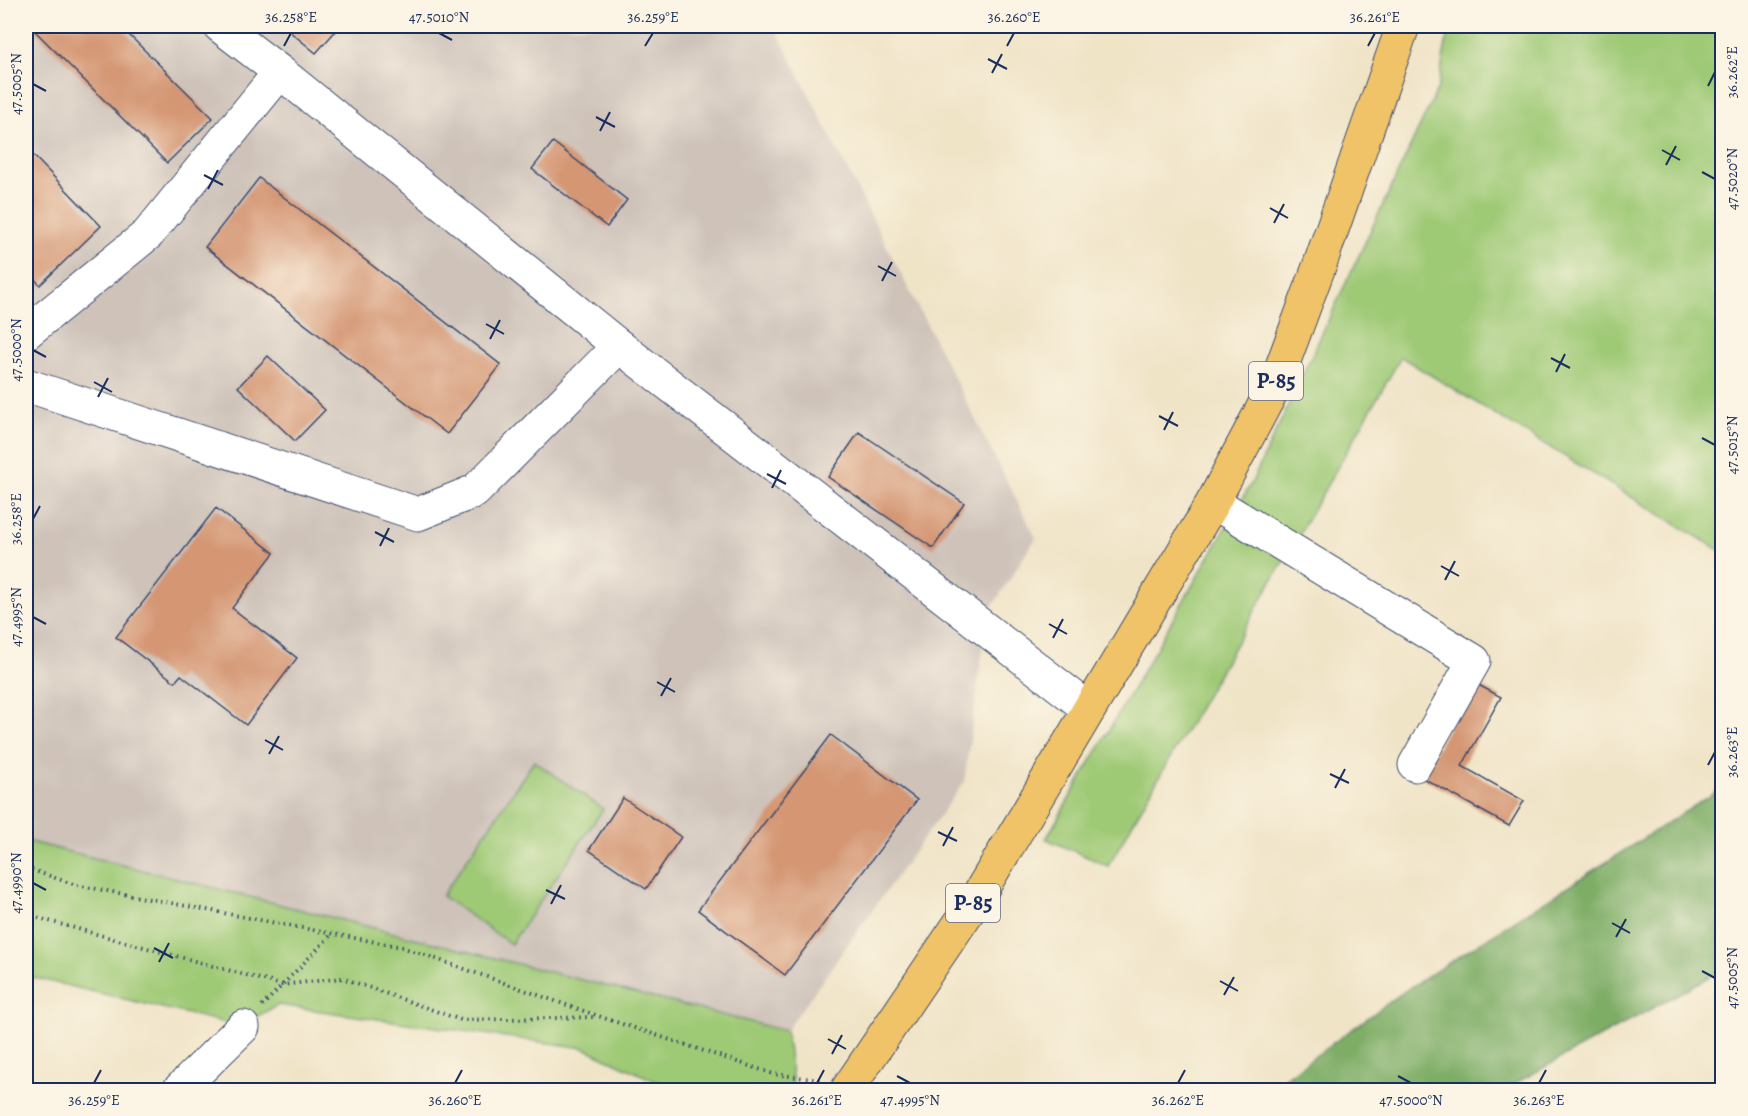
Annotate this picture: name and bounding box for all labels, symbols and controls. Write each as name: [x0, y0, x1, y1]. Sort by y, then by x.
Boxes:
text: 36.258°E: [265, 7, 317, 27]
text: 47.5010°N: [409, 7, 469, 27]
text: 36.259°E: [627, 7, 679, 27]
text: 36.260°E: [987, 7, 1041, 27]
text: 36.261°E: [1350, 7, 1400, 27]
text: 36.262°E: [1722, 46, 1742, 98]
text: 47.5005°N: [6, 53, 26, 115]
text: 47.5020°N: [1722, 148, 1742, 210]
text: 47.5000°N: [6, 318, 26, 382]
road number: Р-85: [1249, 362, 1303, 400]
text: 47.5015°N: [1722, 415, 1742, 475]
text: 36.258°E: [6, 493, 26, 545]
text: 47.4995°N: [6, 587, 26, 647]
text: 36.263°E: [1722, 726, 1742, 778]
text: 47.4990°N: [6, 852, 26, 914]
road number: Р-85: [946, 884, 1000, 922]
text: 47.5005°N: [1722, 947, 1742, 1009]
text: 36.259°E: [68, 1090, 120, 1110]
text: 36.260°E: [428, 1090, 482, 1110]
text: 36.261°E: [792, 1090, 842, 1110]
text: 47.4995°N: [880, 1090, 940, 1110]
text: 36.262°E: [1152, 1090, 1204, 1110]
text: 47.5000°N: [1379, 1090, 1443, 1110]
text: 36.263°E: [1513, 1090, 1565, 1110]

